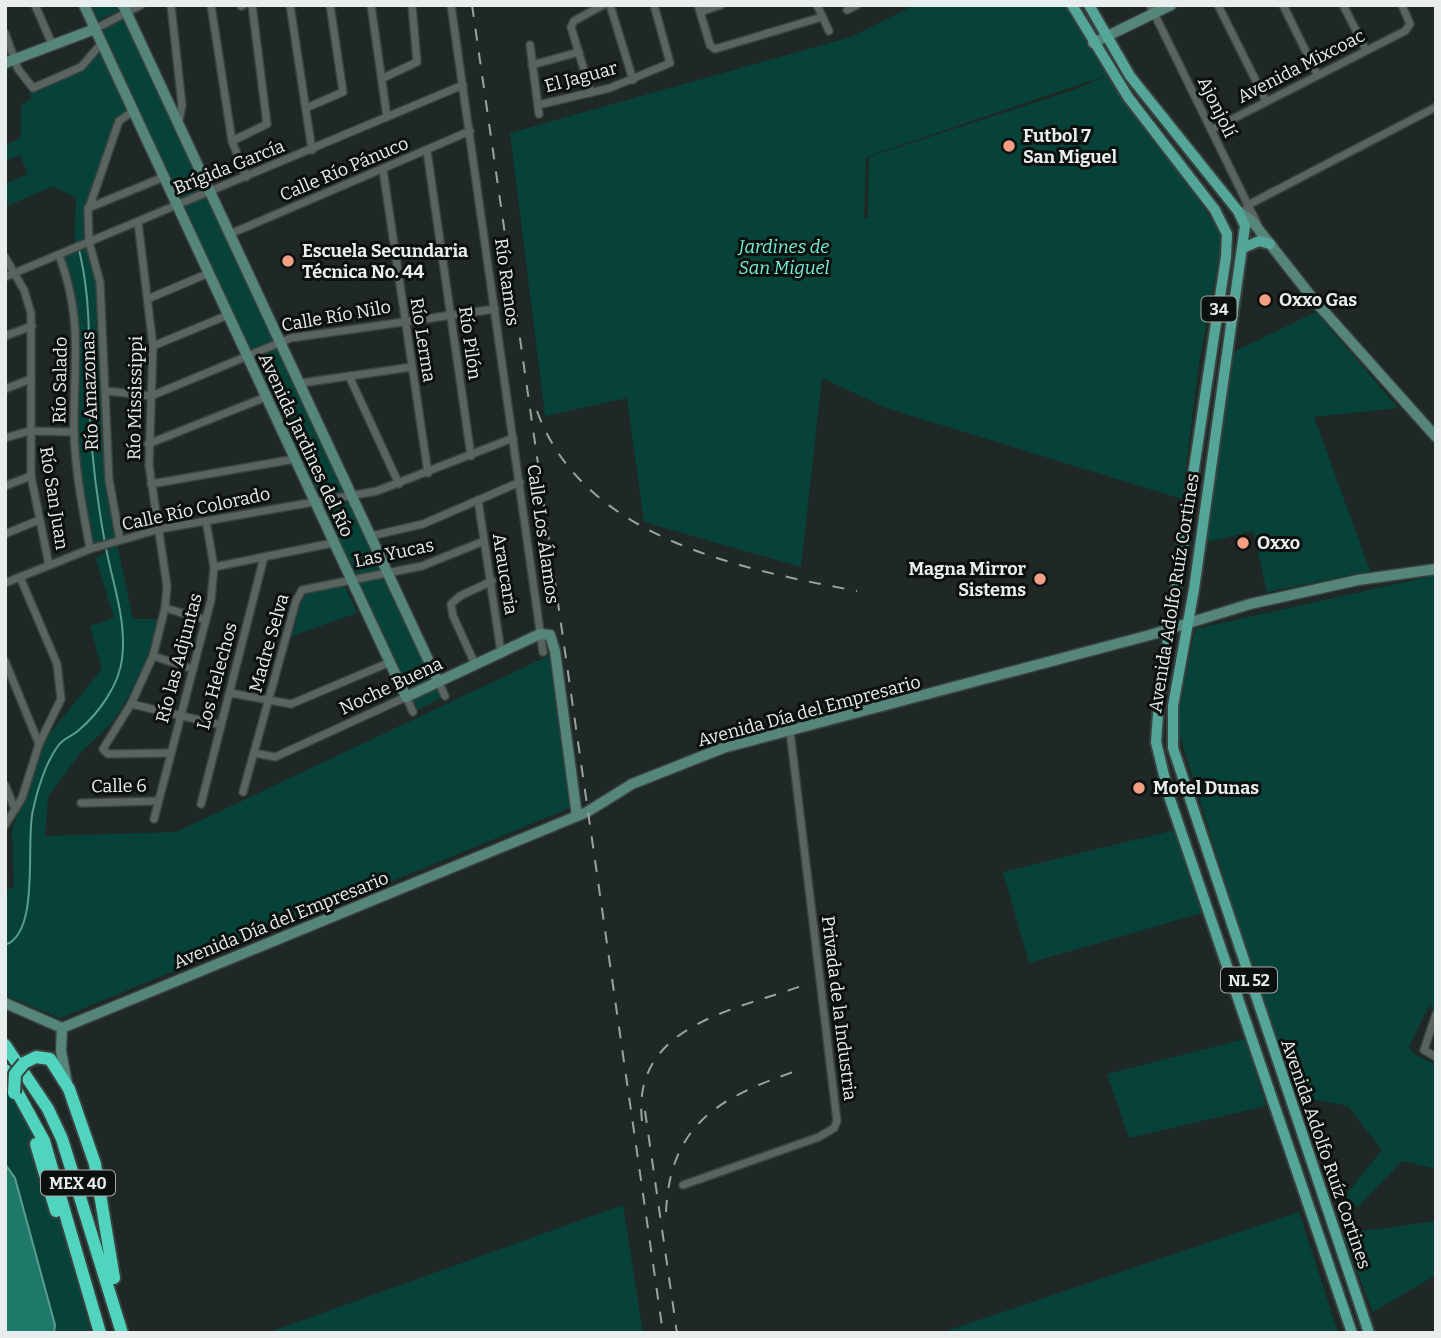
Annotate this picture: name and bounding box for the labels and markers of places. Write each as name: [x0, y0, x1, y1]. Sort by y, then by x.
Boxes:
place label: Futbol 7 San Miguel: [1023, 125, 1117, 168]
marker: Futbol 7 San Miguel: [1001, 138, 1017, 154]
place label: Escuela Secundaria Técnica No. 44: [302, 240, 468, 283]
marker: Escuela Secundaria Técnica No. 44: [280, 253, 296, 269]
place label: Oxxo Gas: [1279, 289, 1357, 311]
marker: Oxxo Gas: [1257, 292, 1273, 308]
place label: Oxxo: [1257, 532, 1300, 554]
marker: Oxxo: [1235, 535, 1251, 551]
place label: Magna Mirror Sistems: [909, 558, 1027, 601]
marker: Magna Mirror Sistems: [1032, 571, 1048, 587]
place label: Motel Dunas: [1153, 777, 1259, 799]
marker: Motel Dunas: [1131, 780, 1147, 796]

